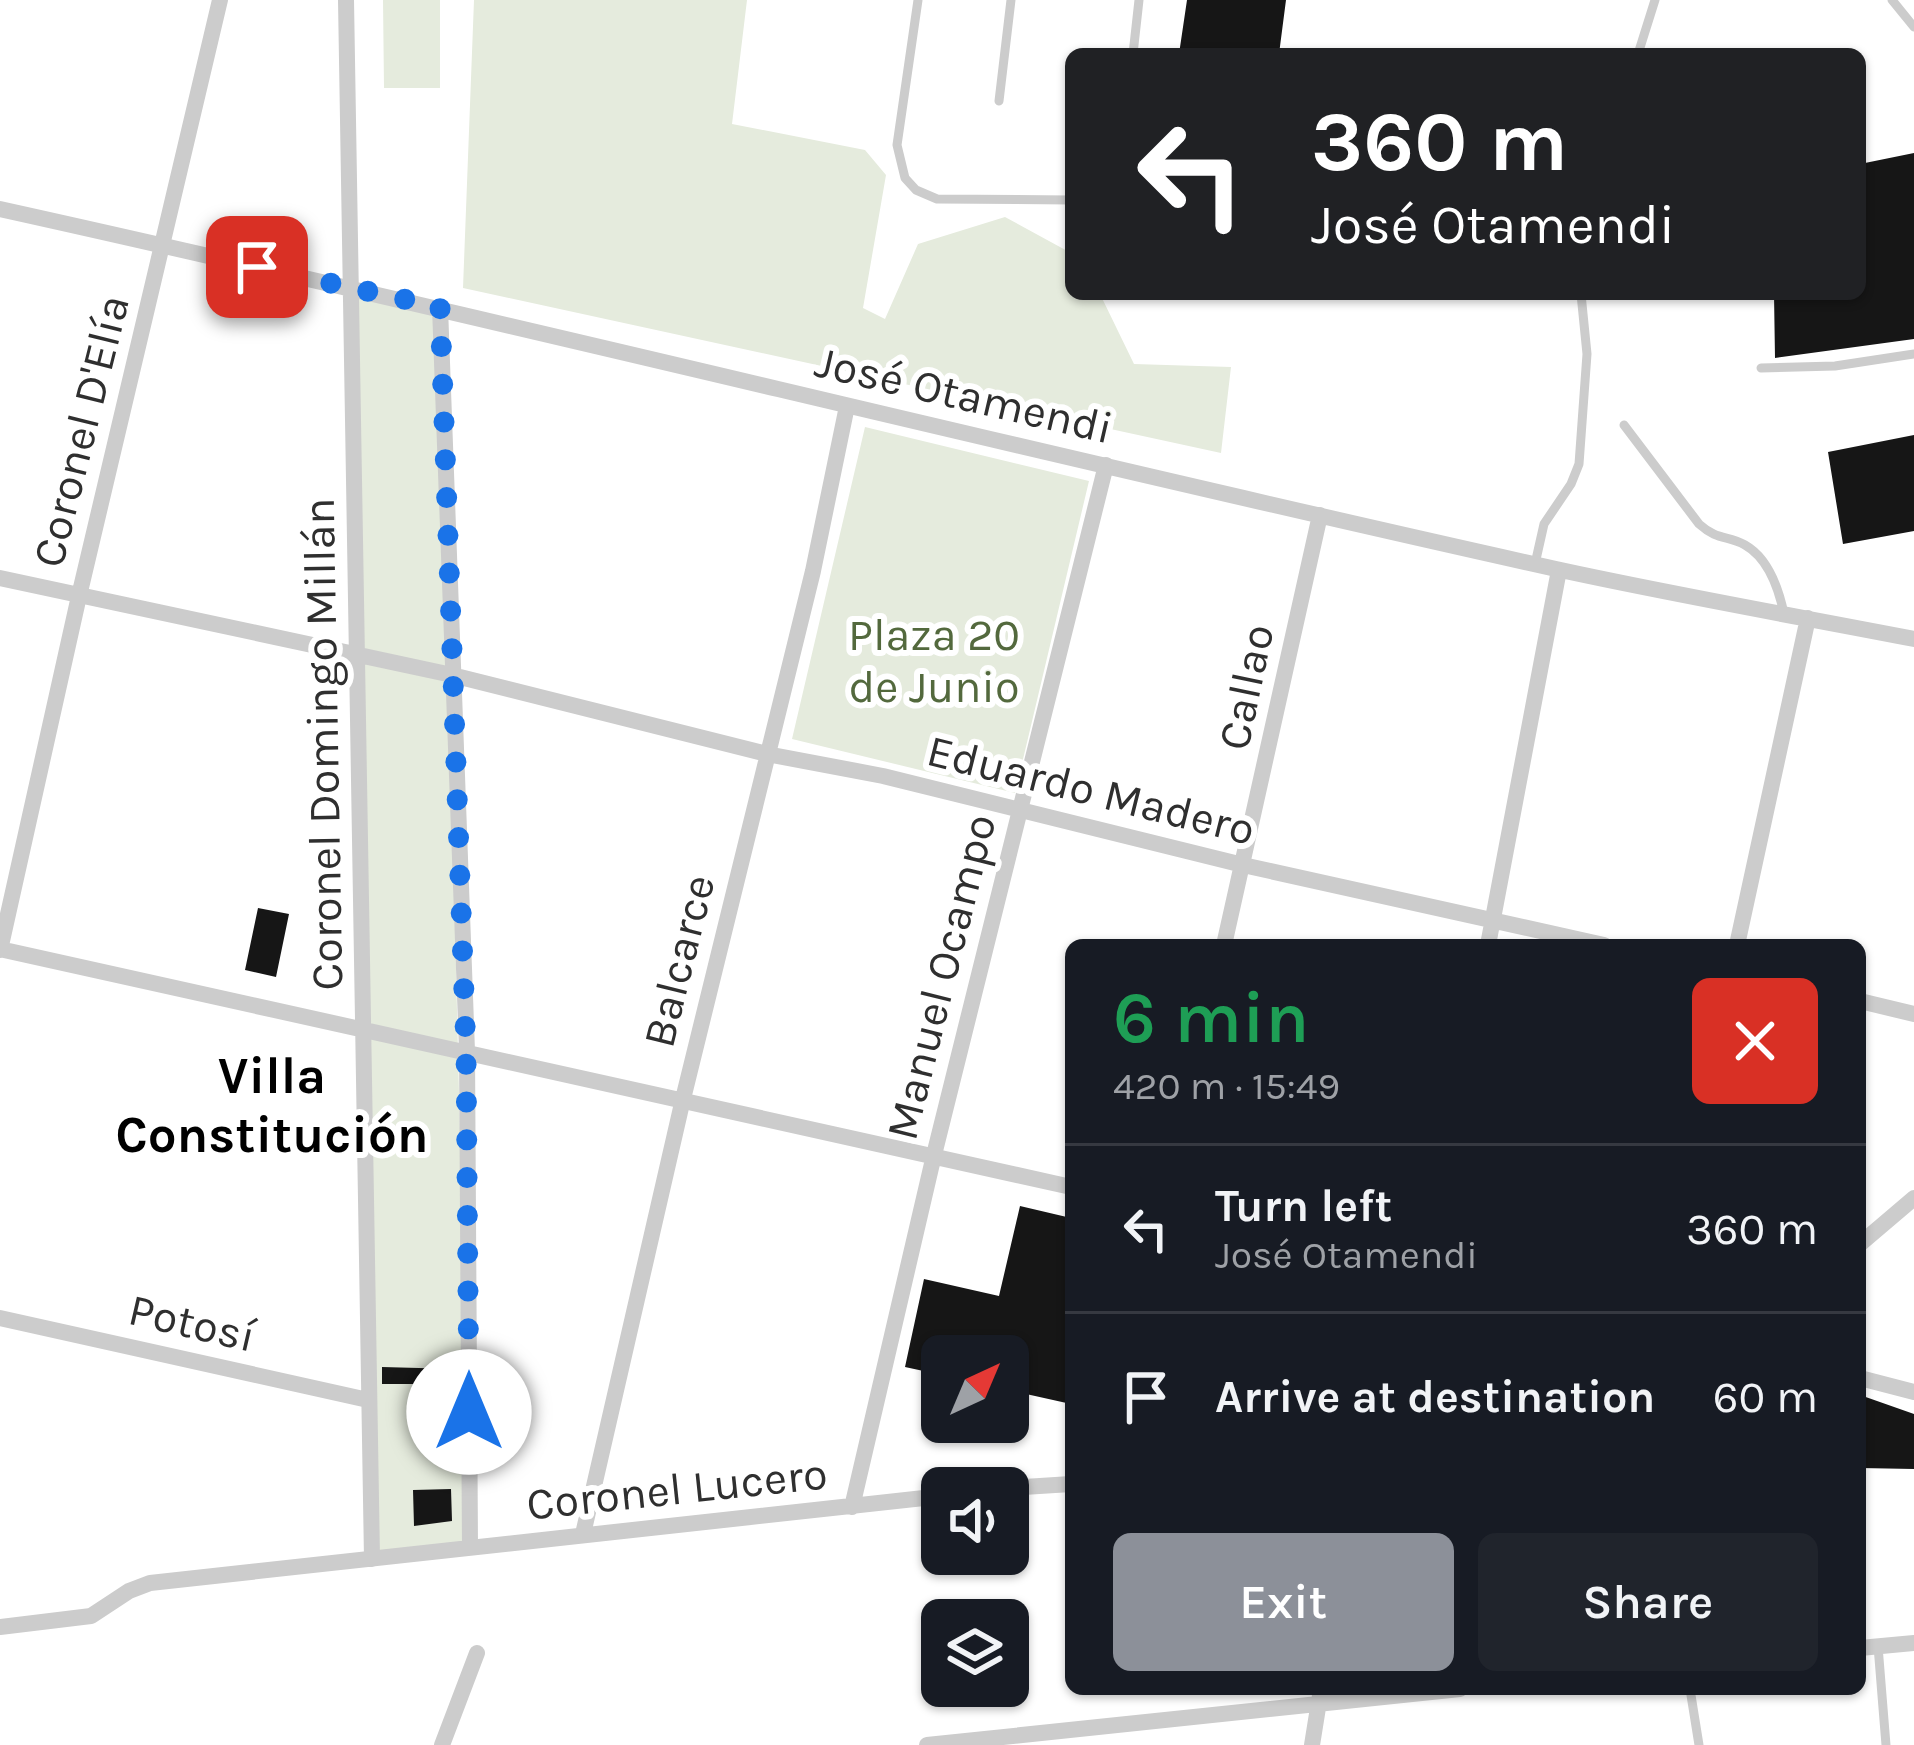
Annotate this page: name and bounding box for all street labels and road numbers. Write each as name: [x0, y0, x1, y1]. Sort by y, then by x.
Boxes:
street label: Coronel D'Elía: [22, 290, 140, 572]
street label: José Otamendi: [810, 336, 1118, 454]
street label: Coronel Domingo Millán: [293, 497, 354, 991]
street label: Callao: [1207, 620, 1285, 754]
street label: Eduardo Madero: [922, 724, 1260, 856]
street label: Manuel Ocampo: [875, 809, 1007, 1145]
street label: Balcarce: [632, 869, 726, 1053]
street label: Potosí: [124, 1283, 261, 1363]
street label: Coronel Lucero: [524, 1447, 830, 1531]

